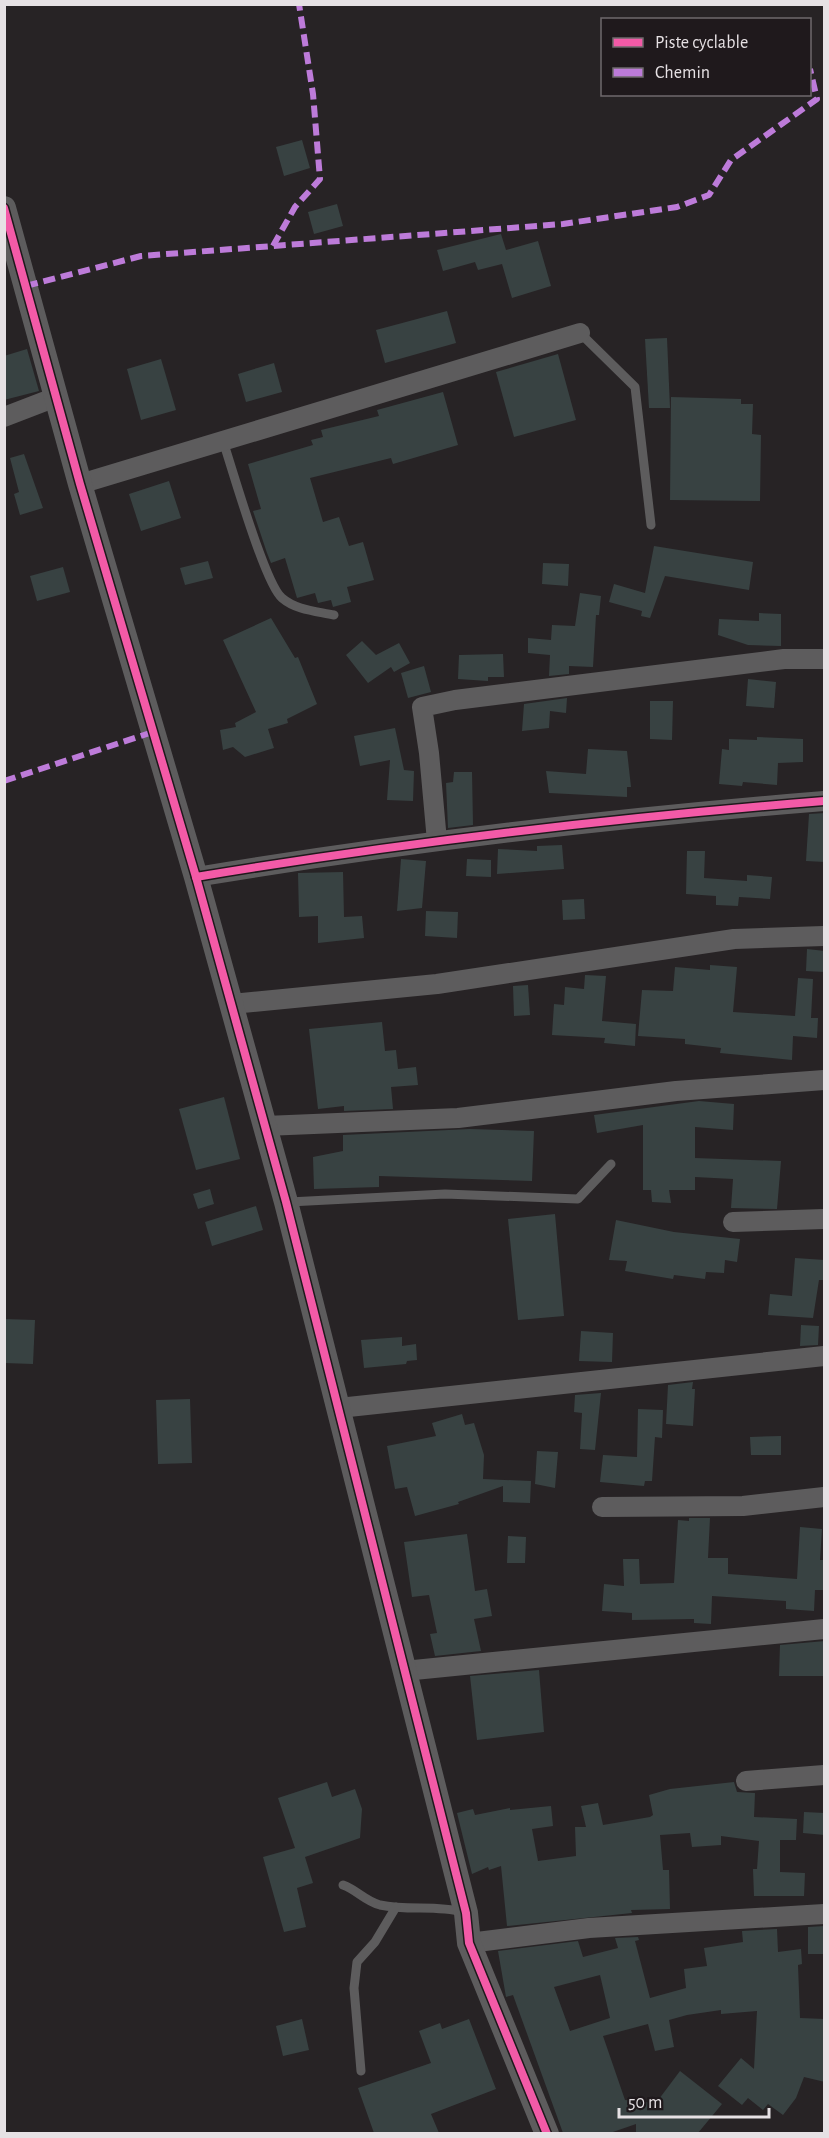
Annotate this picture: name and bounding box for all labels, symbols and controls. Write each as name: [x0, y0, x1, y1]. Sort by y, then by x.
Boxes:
legend: [601, 18, 811, 96]
text: Piste cyclable: [655, 34, 748, 52]
text: Chemin: [655, 64, 710, 82]
scale bar: [619, 2081, 769, 2119]
text: 50 m: [628, 2094, 662, 2112]

